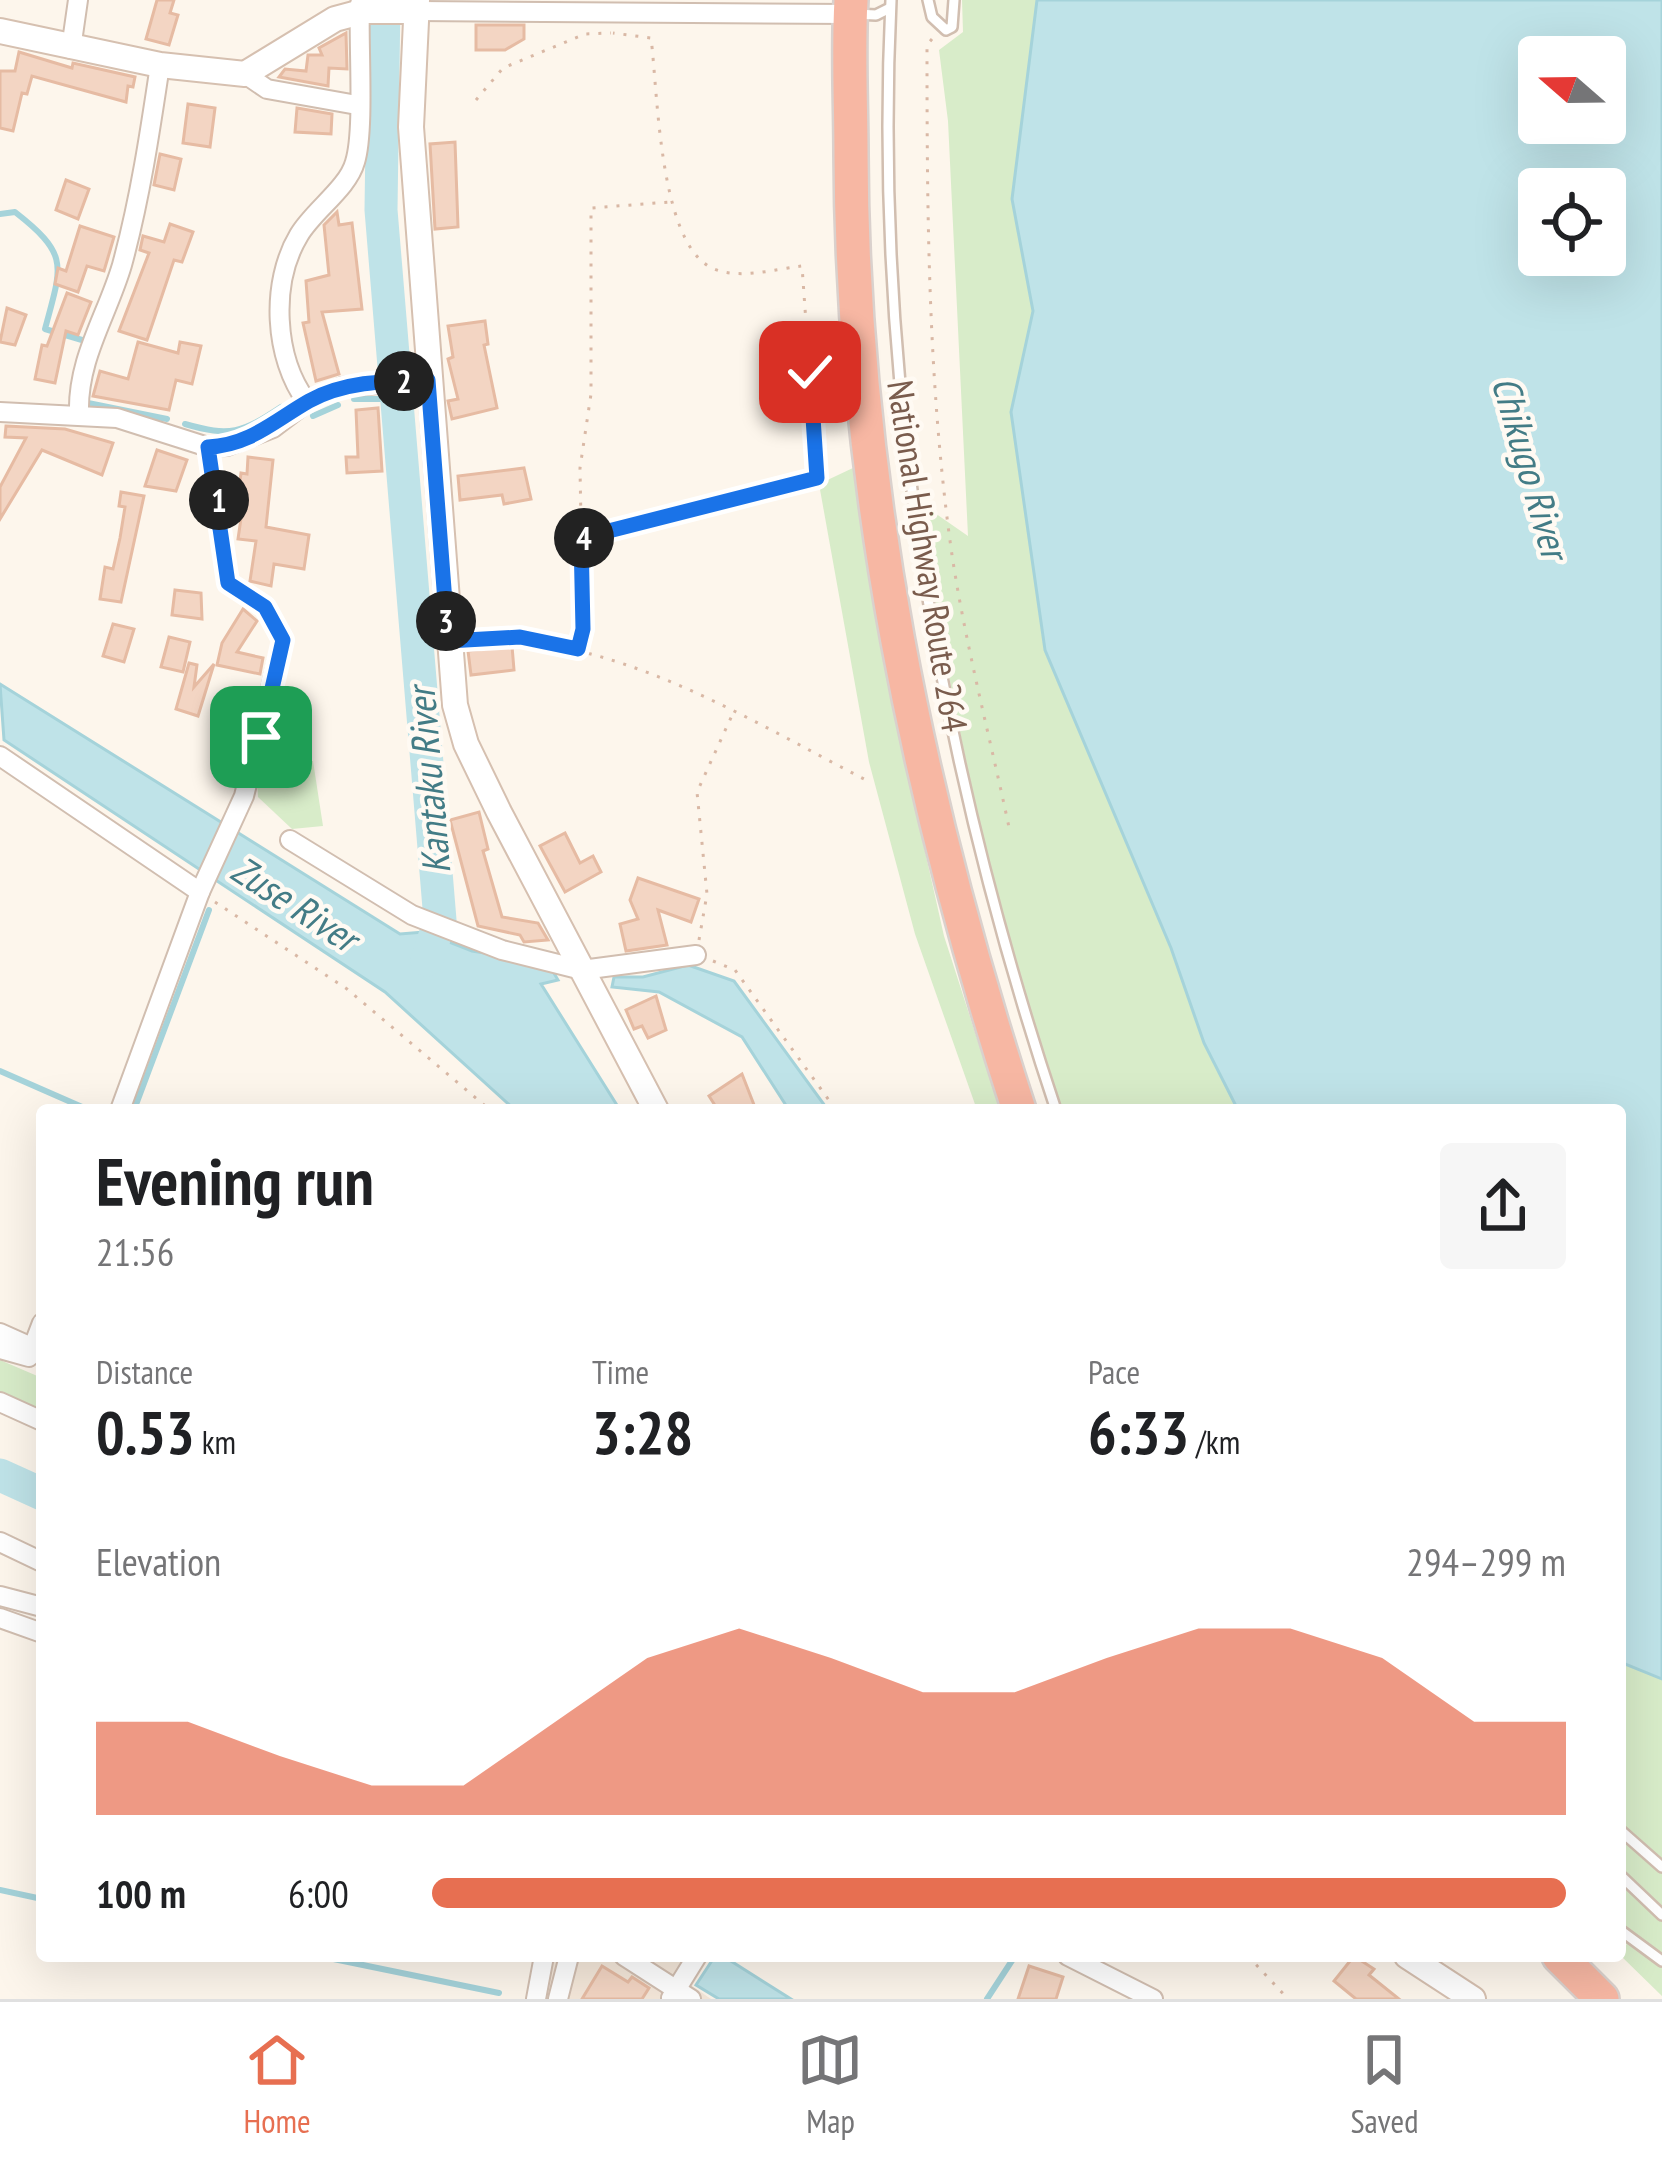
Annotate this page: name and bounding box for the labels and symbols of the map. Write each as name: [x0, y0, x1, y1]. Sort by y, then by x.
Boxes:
north arrow: [1518, 36, 1626, 144]
pin: [759, 321, 861, 423]
pin: 2: [374, 351, 434, 411]
water label: Chikugo River: [1481, 370, 1583, 569]
street label: National Highway Route 264: [877, 377, 979, 735]
pin: 1: [189, 470, 249, 530]
pin: 4: [554, 508, 614, 568]
pin: 3: [416, 591, 476, 651]
water label: Kantaku River: [394, 680, 462, 876]
pin: [210, 686, 312, 788]
water label: Zuse River: [222, 843, 372, 965]

